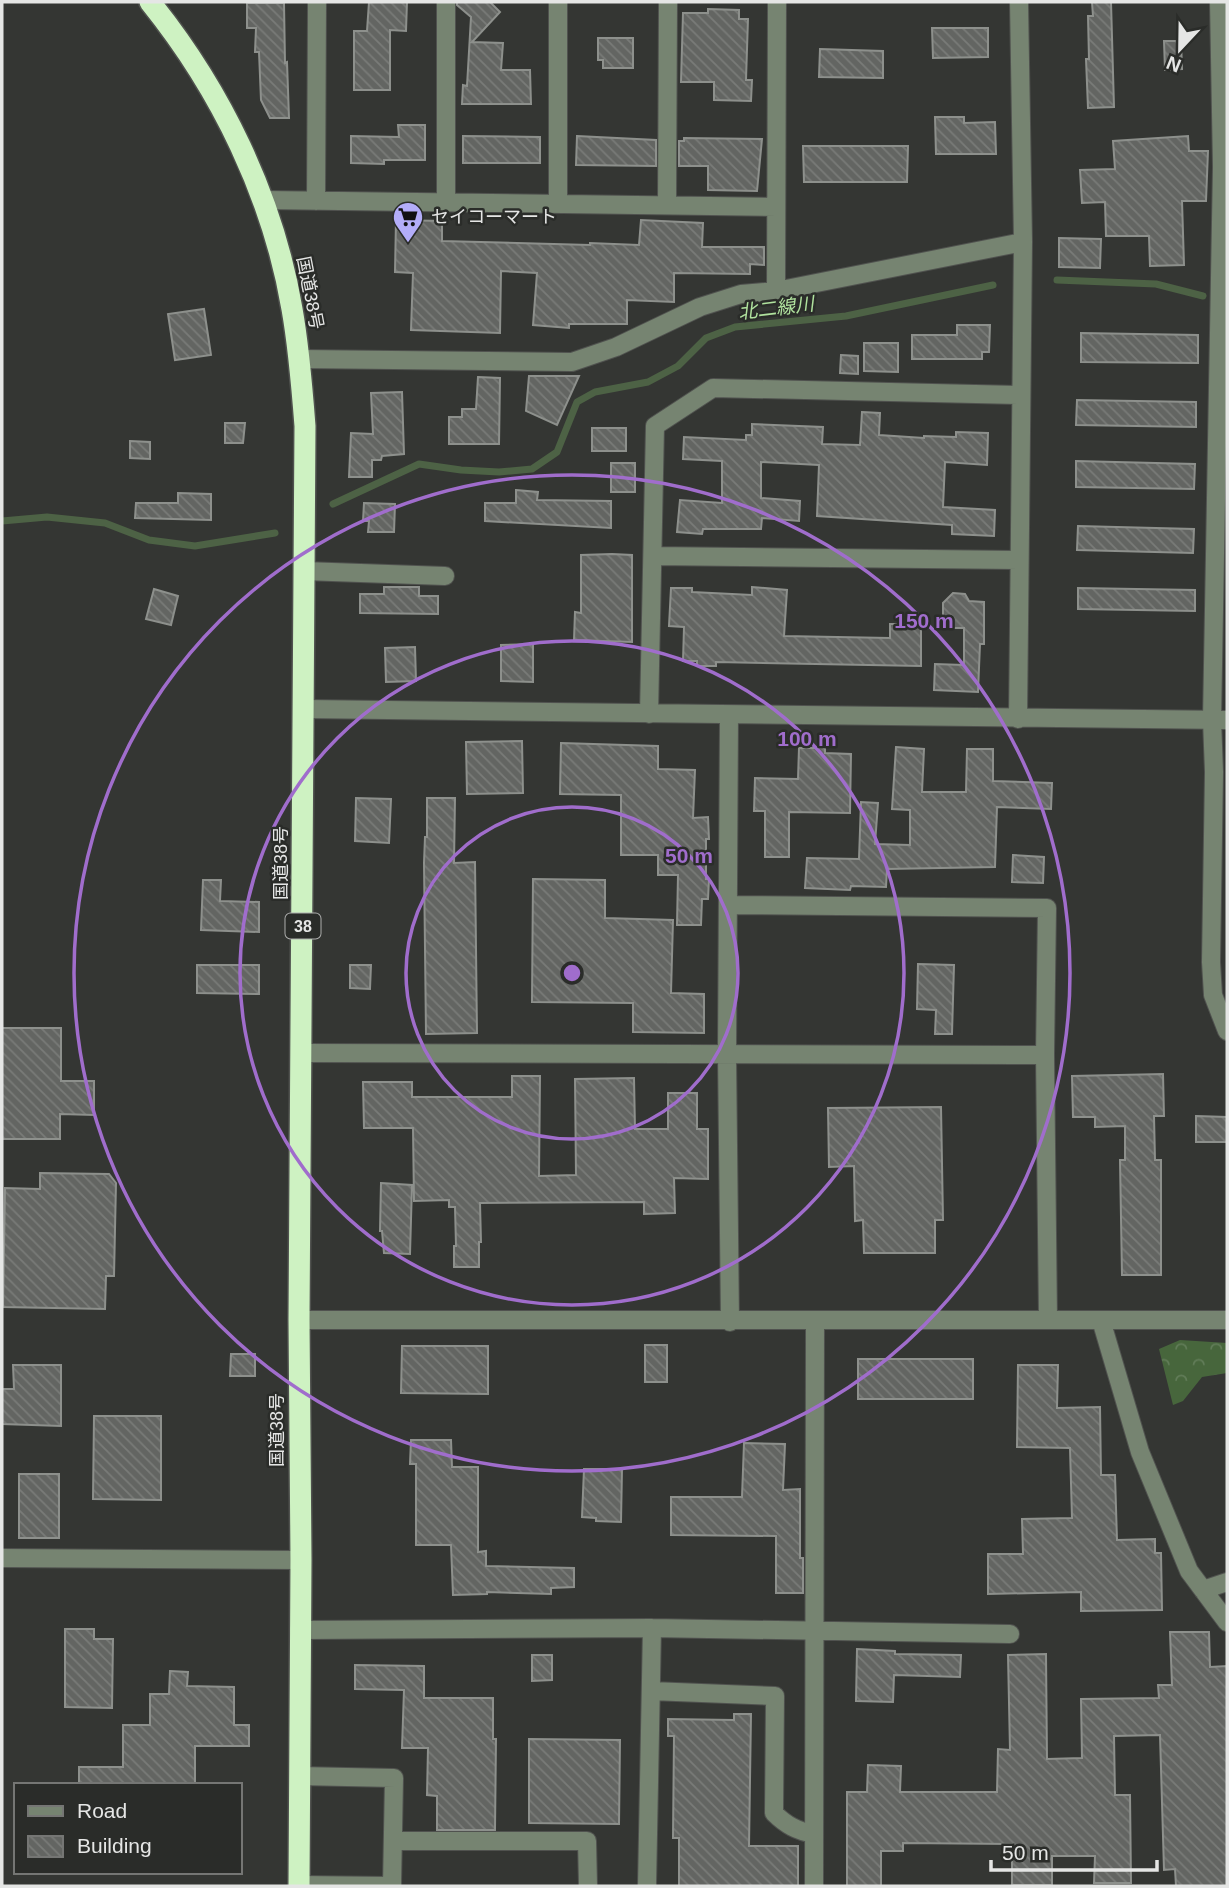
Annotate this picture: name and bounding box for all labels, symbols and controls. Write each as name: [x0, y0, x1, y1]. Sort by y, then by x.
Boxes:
north arrow: [1145, 14, 1215, 84]
text: N: [1164, 52, 1184, 77]
supermarket icon: セイコーマート: [391, 200, 425, 244]
place label: セイコーマート: [431, 207, 557, 227]
street label: 国道38号: [293, 255, 327, 331]
water label: 北二線川: [737, 293, 817, 323]
text: 150 m: [894, 609, 954, 632]
text: 100 m: [777, 727, 837, 750]
street label: 国道38号: [271, 826, 291, 900]
text: 50 m: [665, 844, 713, 867]
road number: 38: [286, 914, 320, 938]
centre of rings: [560, 961, 584, 985]
street label: 国道38号: [267, 1393, 287, 1467]
legend: [14, 1783, 242, 1874]
text: Road: [77, 1799, 127, 1822]
scale bar: [991, 1828, 1157, 1872]
text: Building: [77, 1834, 152, 1857]
text: 50 m: [1002, 1841, 1049, 1864]

